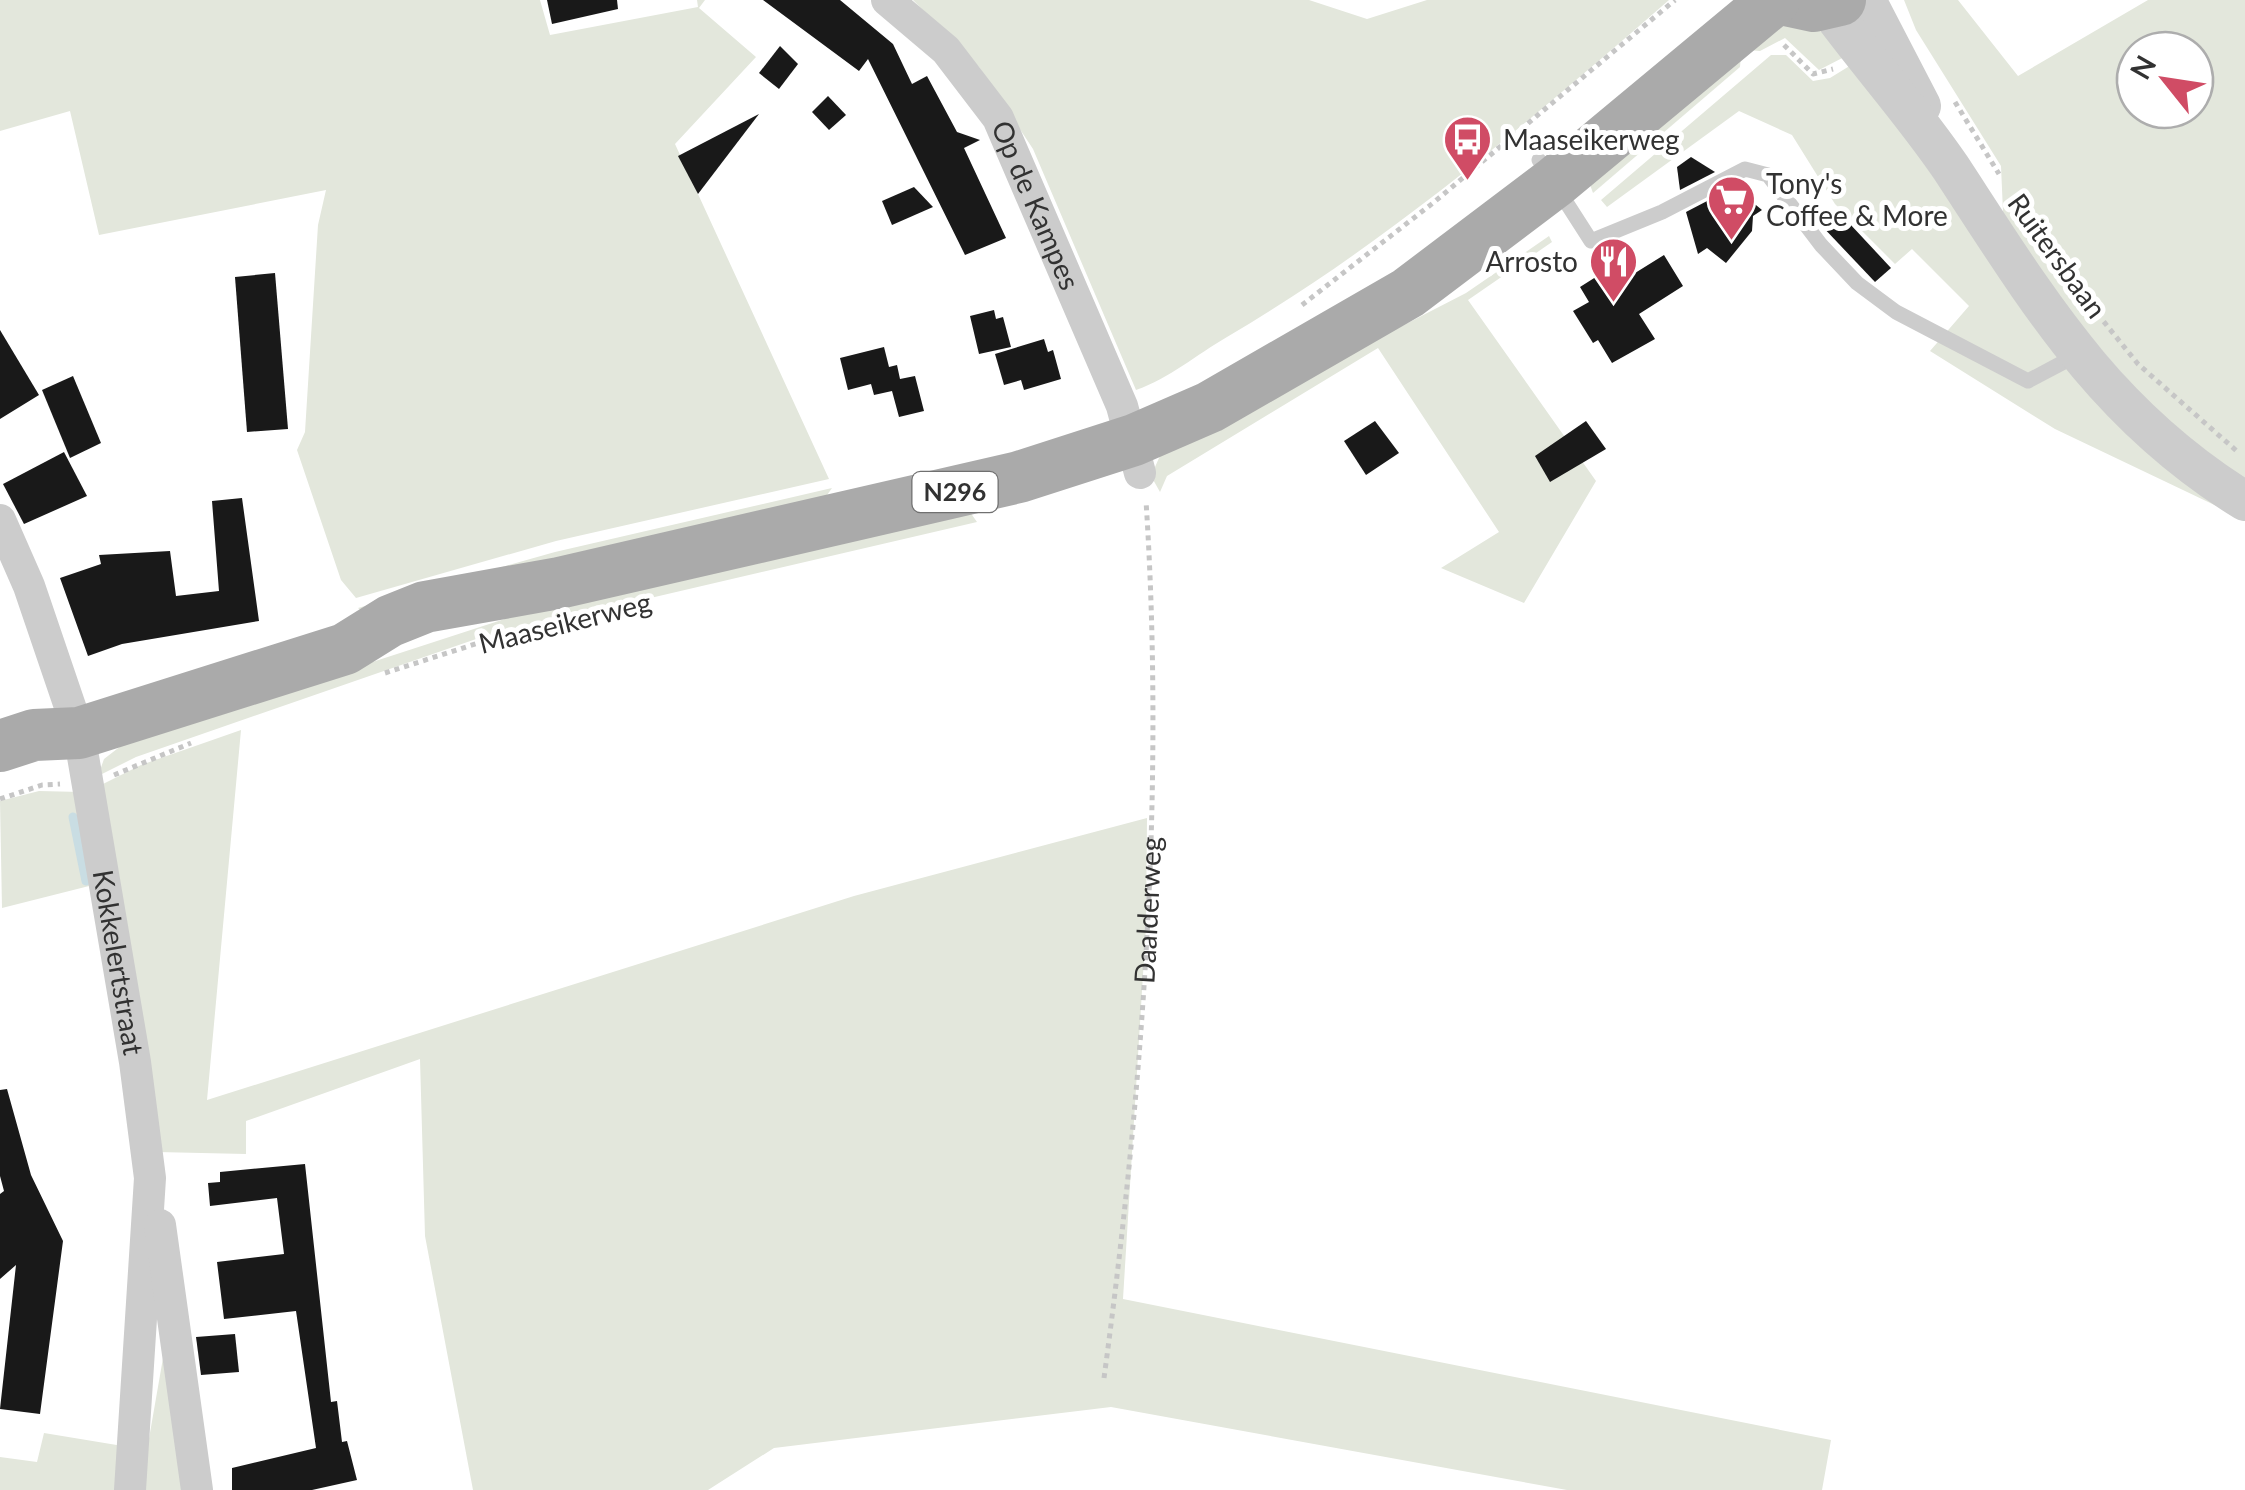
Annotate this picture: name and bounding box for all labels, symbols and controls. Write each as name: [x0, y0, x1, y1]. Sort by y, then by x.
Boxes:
north arrow: [2115, 30, 2215, 130]
text: N: [2122, 49, 2163, 85]
bus stop icon: Maaseikerweg: [1442, 114, 1494, 182]
street label: Op de Kampes: [985, 115, 1088, 295]
place label: Maaseikerweg: [1503, 122, 1680, 156]
place label: Tony's Coffee & More: [1766, 166, 1948, 232]
supermarket icon: Tony's Coffee & More: [1705, 174, 1757, 242]
street label: Ruitersbaan: [2001, 187, 2114, 324]
restaurant icon: Arrosto: [1587, 236, 1639, 304]
place label: Arrosto: [1485, 244, 1578, 278]
road number: N296: [912, 472, 998, 512]
street label: Maaseikerweg: [475, 584, 655, 660]
street label: Daalderweg: [1126, 836, 1167, 985]
street label: Kokkelertstraat: [87, 867, 152, 1057]

